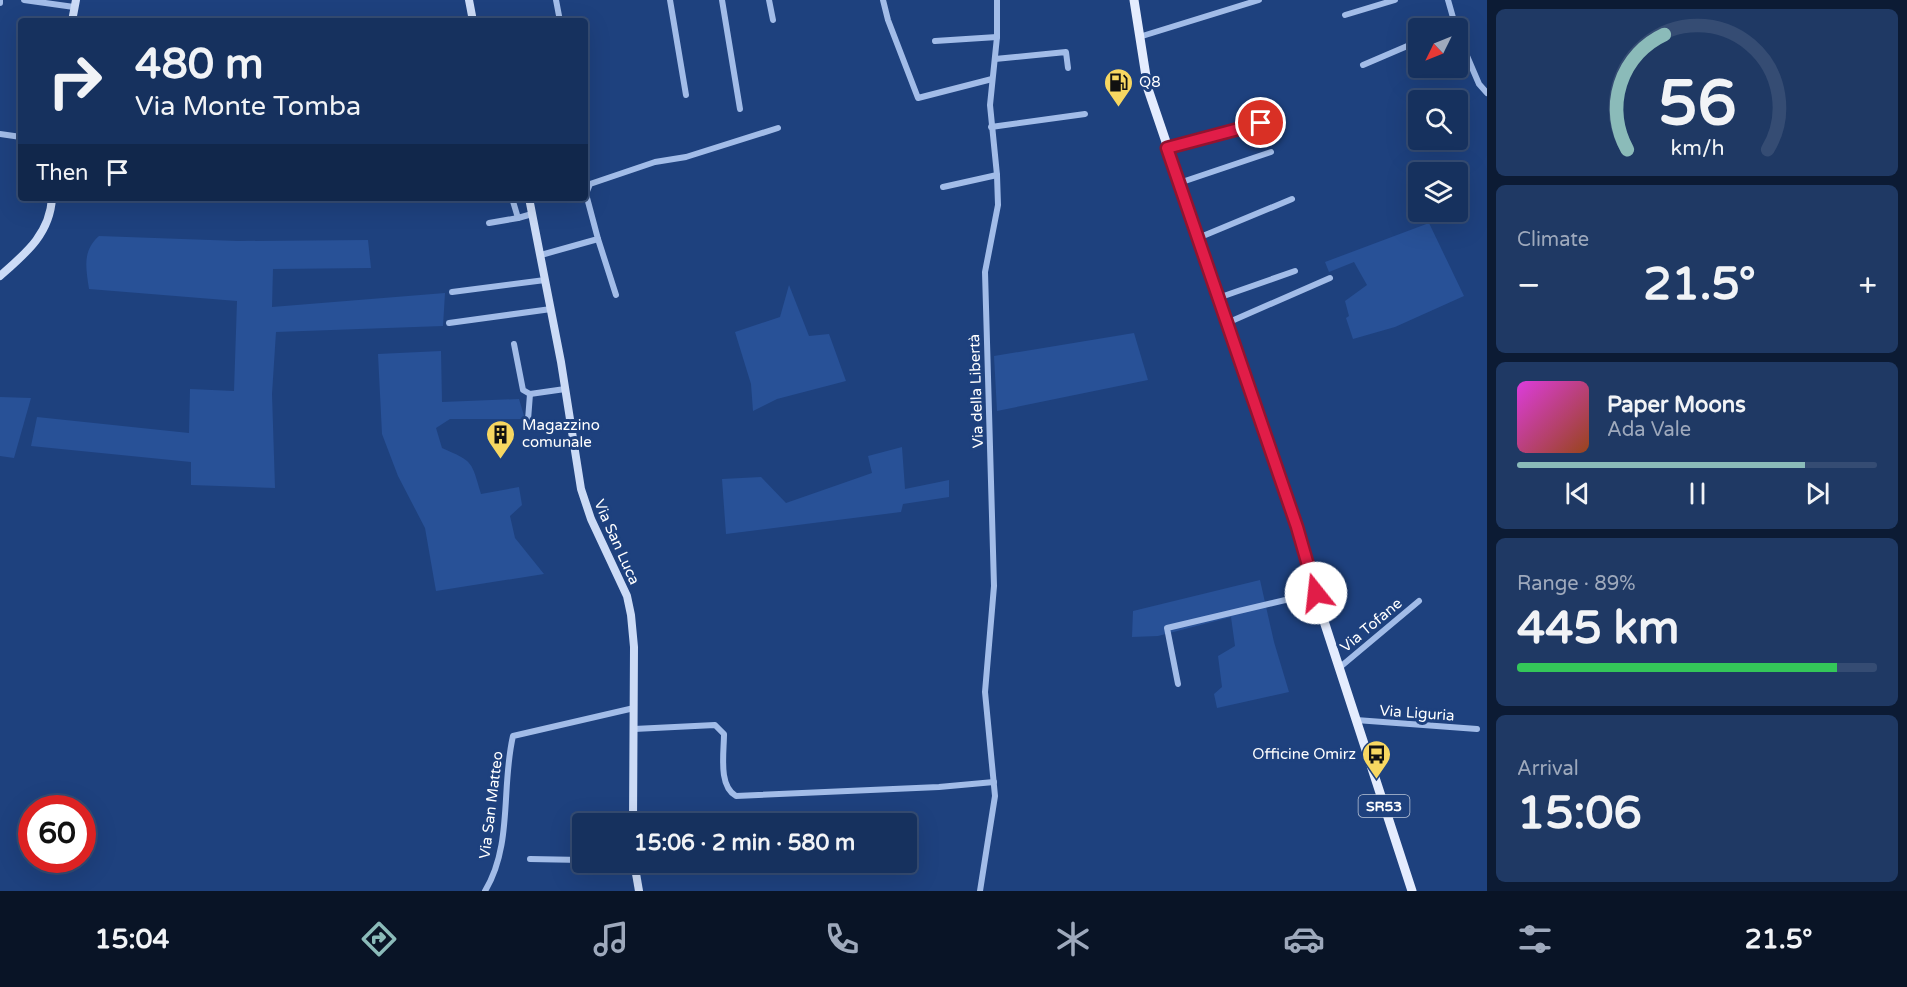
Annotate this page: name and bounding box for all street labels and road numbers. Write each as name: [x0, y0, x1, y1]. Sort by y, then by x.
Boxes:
street label: Via della Libertà: [965, 334, 987, 448]
street label: Via San Luca: [590, 497, 644, 587]
street label: Via Tofane: [1336, 594, 1406, 656]
street label: Via Liguria: [1379, 701, 1455, 725]
street label: Via San Matteo: [475, 750, 507, 860]
road number: SR53: [1358, 795, 1410, 817]

